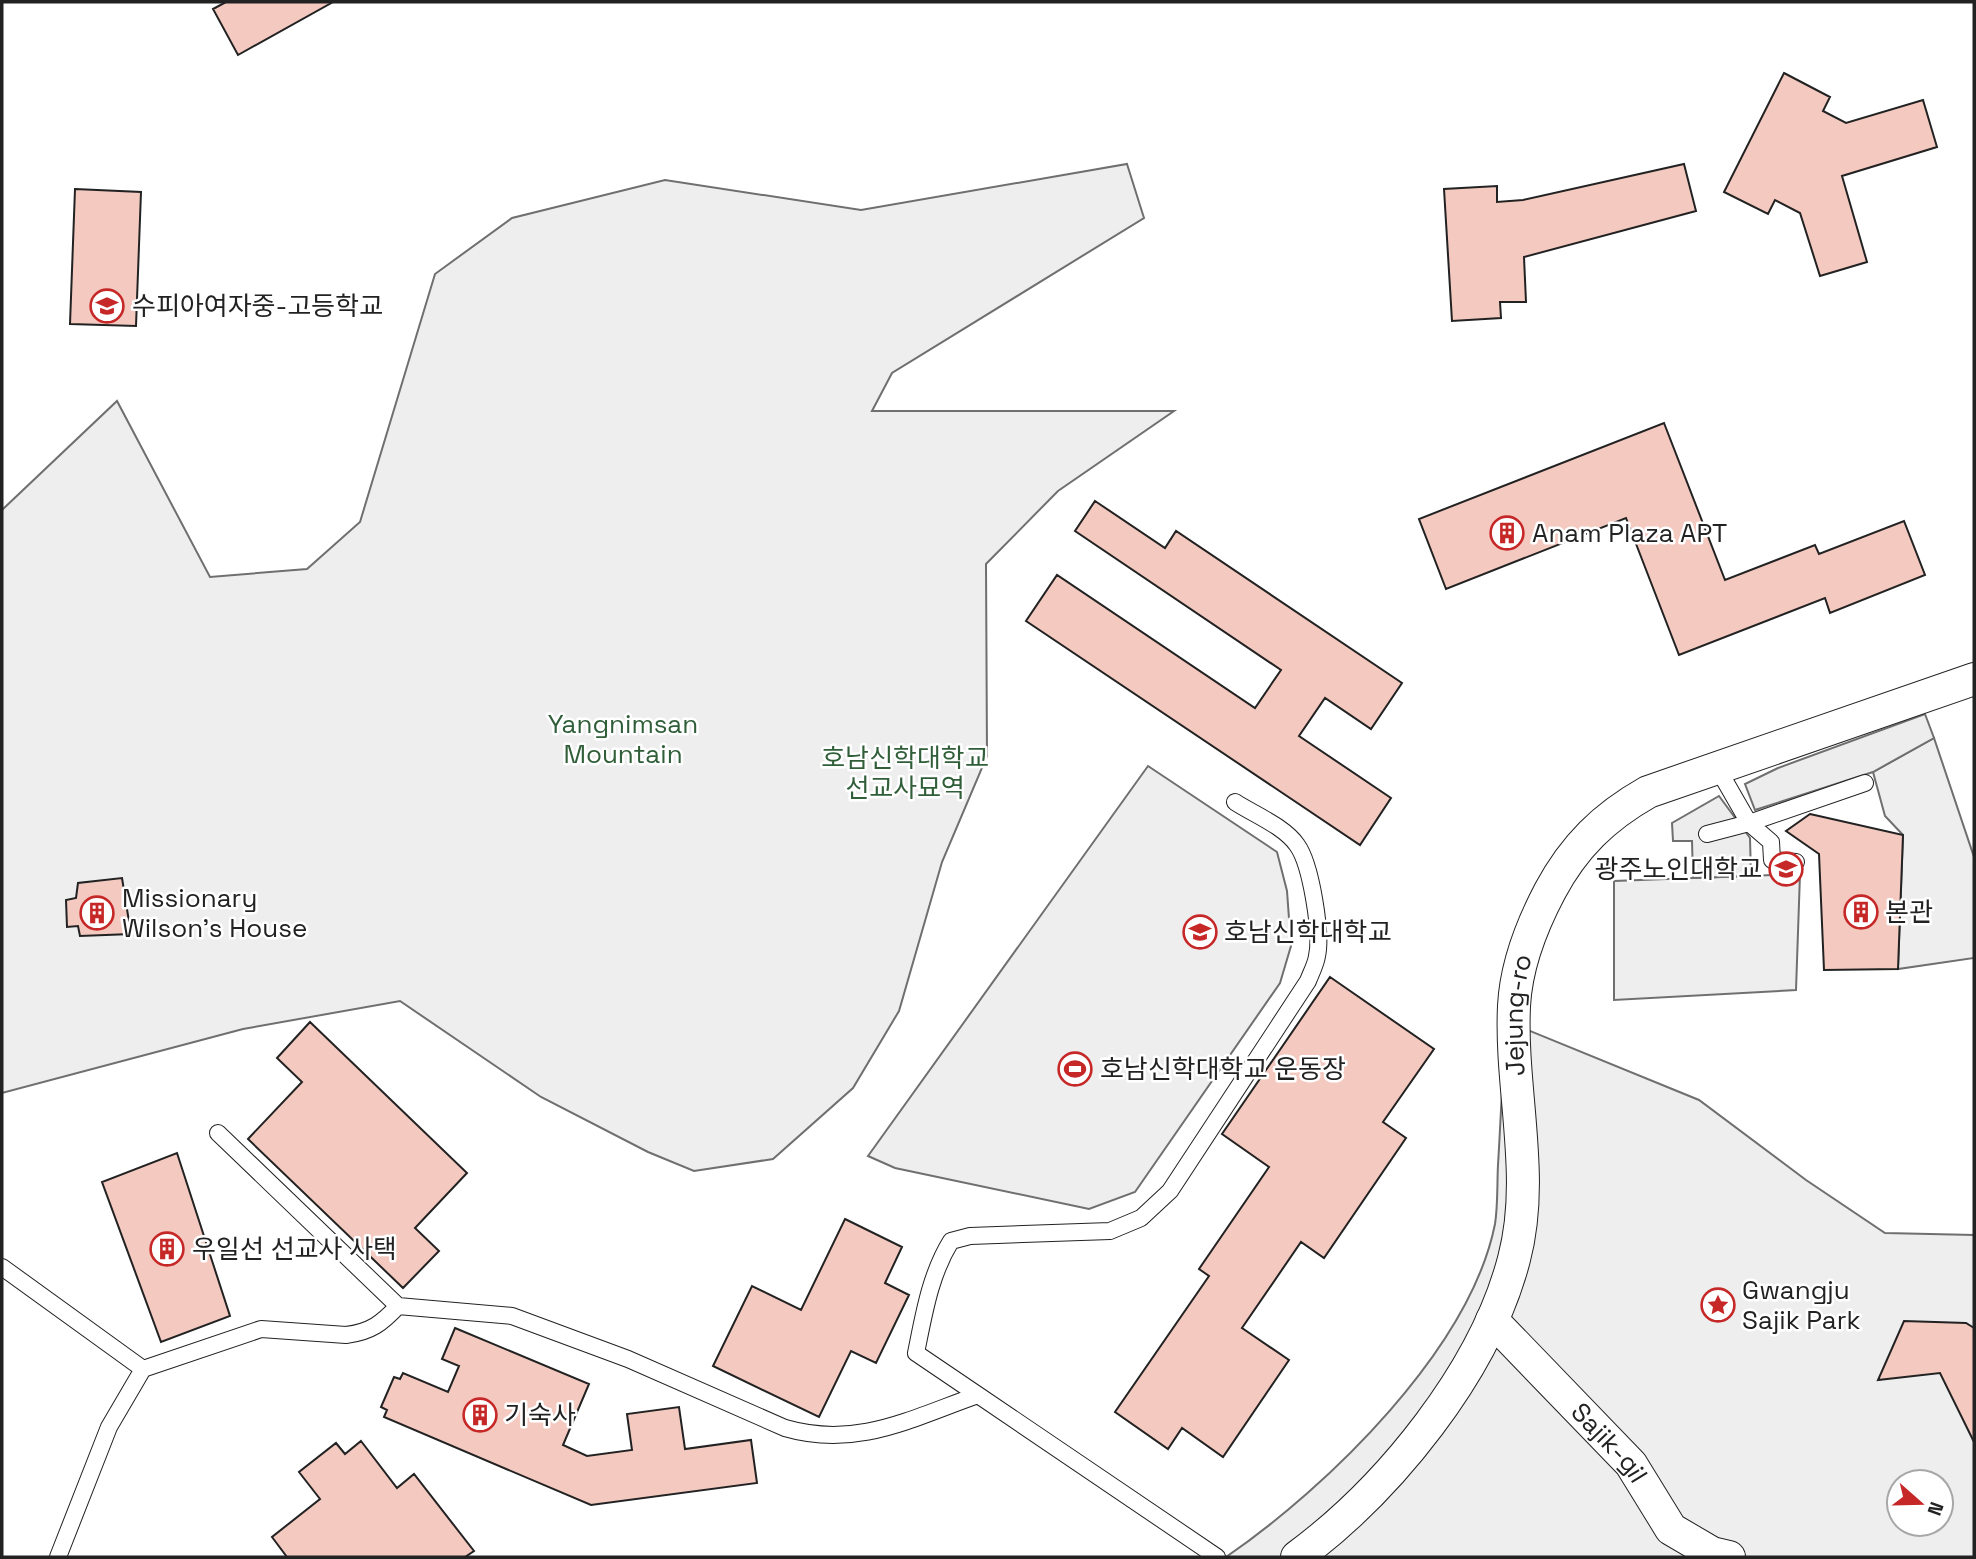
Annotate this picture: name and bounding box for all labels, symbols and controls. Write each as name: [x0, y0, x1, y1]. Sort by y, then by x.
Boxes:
school or university icon: 수피아여자중-고등학교: [88, 287, 126, 325]
place label: 수피아여자중-고등학교: [132, 289, 383, 323]
building icon: Anam Plaza APT: [1488, 514, 1526, 552]
place label: Anam Plaza APT: [1532, 516, 1727, 550]
park label: Yangnimsan Mountain: [548, 707, 698, 771]
park label: 호남신학대학교 선교사묘역: [821, 741, 989, 805]
school or university icon: 광주노인대학교: [1767, 850, 1805, 888]
place label: 광주노인대학교: [1595, 852, 1762, 886]
place label: Missionary Wilson's House: [122, 881, 307, 945]
building icon: 본관: [1842, 893, 1880, 931]
building icon: Missionary Wilson's House: [78, 894, 116, 932]
place label: 본관: [1885, 895, 1933, 929]
school or university icon: 호남신학대학교: [1181, 913, 1219, 951]
place label: 호남신학대학교: [1224, 915, 1391, 949]
street label: Jejung-ro: [1497, 950, 1540, 1077]
sports icon: 호남신학대학교 운동장: [1056, 1050, 1094, 1088]
place label: 호남신학대학교 운동장: [1100, 1052, 1346, 1086]
building icon: 우일선 선교사 사택: [148, 1230, 186, 1268]
place label: 우일선 선교사 사택: [192, 1232, 397, 1266]
place label: Gwangju Sajik Park: [1742, 1273, 1860, 1337]
place icon: Gwangju Sajik Park: [1699, 1286, 1737, 1324]
street label: Sajik-gil: [1564, 1395, 1655, 1489]
building icon: 기숙사: [461, 1396, 499, 1434]
place label: 기숙사: [504, 1398, 576, 1432]
north arrow: [1885, 1468, 1955, 1538]
text: N: [1922, 1498, 1949, 1519]

